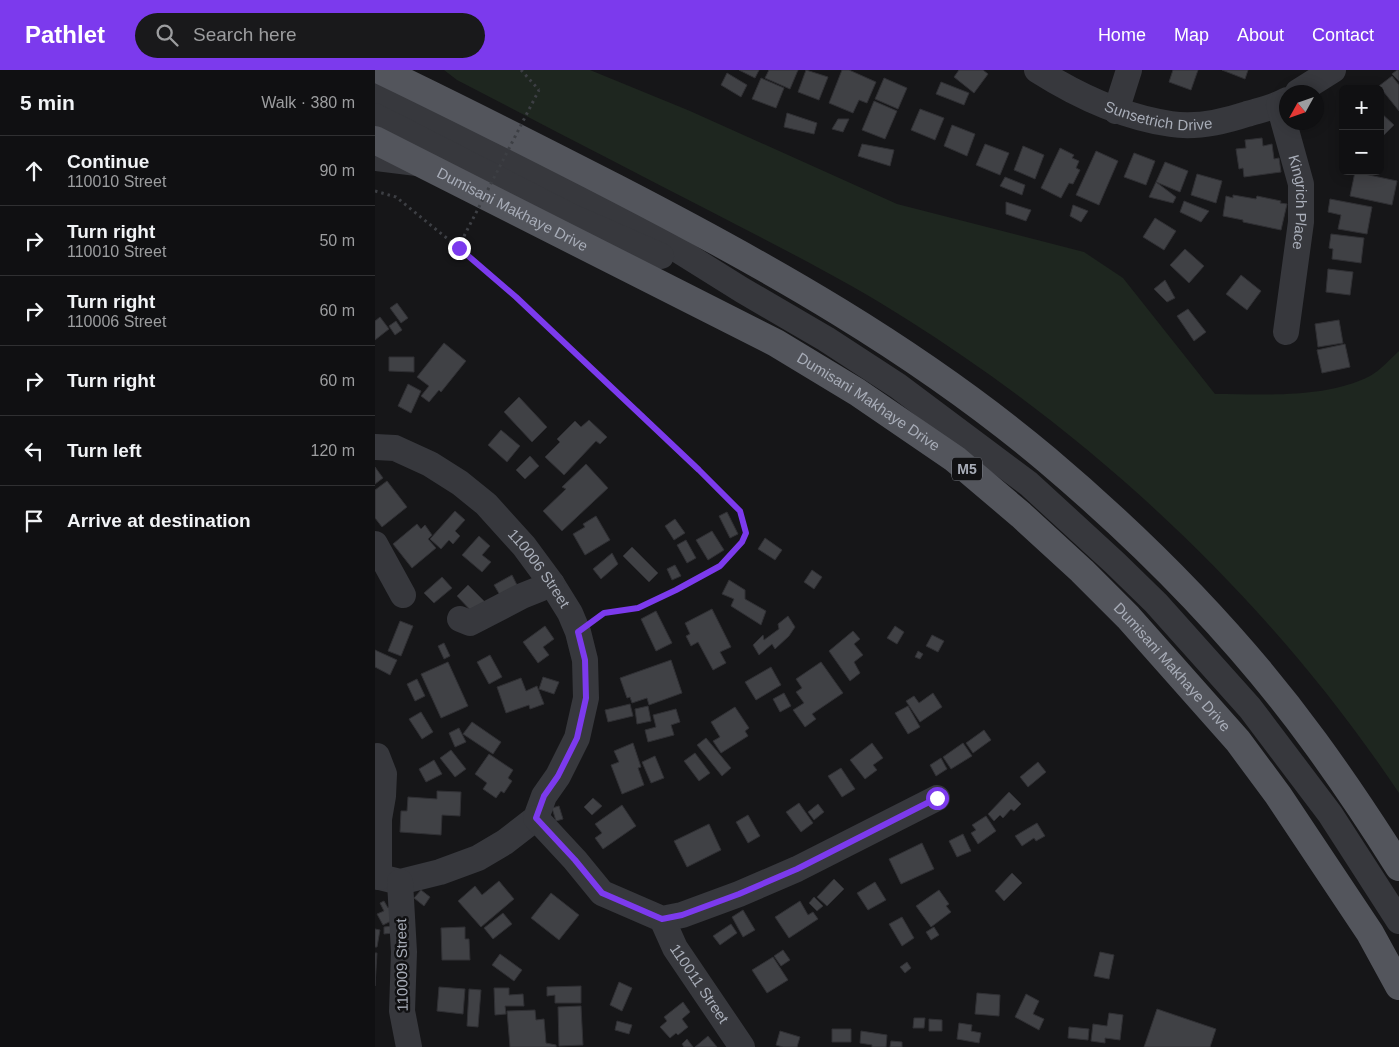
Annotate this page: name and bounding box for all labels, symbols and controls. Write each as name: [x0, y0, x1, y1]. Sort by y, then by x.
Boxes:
search box: [135, 13, 485, 58]
text: Pathlet: [25, 21, 105, 48]
icon: search: [153, 21, 181, 49]
text: Search here: [193, 24, 297, 45]
text: Home: [1098, 25, 1146, 45]
text: Map: [1174, 25, 1209, 45]
text: About: [1237, 25, 1284, 45]
text: Contact: [1312, 25, 1374, 45]
north arrow: [1279, 85, 1324, 130]
map controls: [1339, 85, 1384, 175]
button: +: [1339, 85, 1384, 130]
text: 5 min: [20, 91, 75, 114]
text: Walk · 380 m: [261, 94, 355, 111]
street label: Sunsetrich Drive: [1102, 97, 1214, 133]
button: −: [1339, 130, 1384, 175]
text: Continue: [67, 151, 149, 172]
street label: Kingrich Place: [1285, 153, 1310, 251]
icon: ahead: [20, 157, 48, 185]
text: 90 m: [319, 162, 355, 179]
street label: Dumisani Makhaye Drive: [434, 164, 591, 254]
text: 110010 Street: [67, 173, 166, 190]
text: Turn right: [67, 221, 155, 242]
icon: right: [20, 227, 48, 255]
text: 50 m: [319, 232, 355, 249]
route end: [448, 237, 471, 260]
text: 110010 Street: [67, 243, 166, 260]
text: Turn right: [67, 291, 155, 312]
icon: right: [20, 297, 48, 325]
text: 60 m: [319, 302, 355, 319]
text: 110006 Street: [67, 313, 166, 330]
street label: Dumisani Makhaye Drive: [794, 349, 943, 454]
icon: right: [20, 367, 48, 395]
text: Turn right: [67, 370, 155, 391]
text: 60 m: [319, 372, 355, 389]
icon: left: [20, 437, 48, 465]
text: Turn left: [67, 440, 142, 461]
text: 120 m: [311, 442, 355, 459]
road number: M5: [952, 458, 982, 480]
icon: arrive: [20, 507, 48, 535]
text: Arrive at destination: [67, 510, 251, 531]
street label: 110006 Street: [505, 525, 574, 611]
street label: Dumisani Makhaye Drive: [1111, 599, 1234, 735]
route start: [926, 787, 949, 810]
street label: 110009 Street: [392, 917, 411, 1012]
street label: 110011 Street: [667, 941, 733, 1027]

